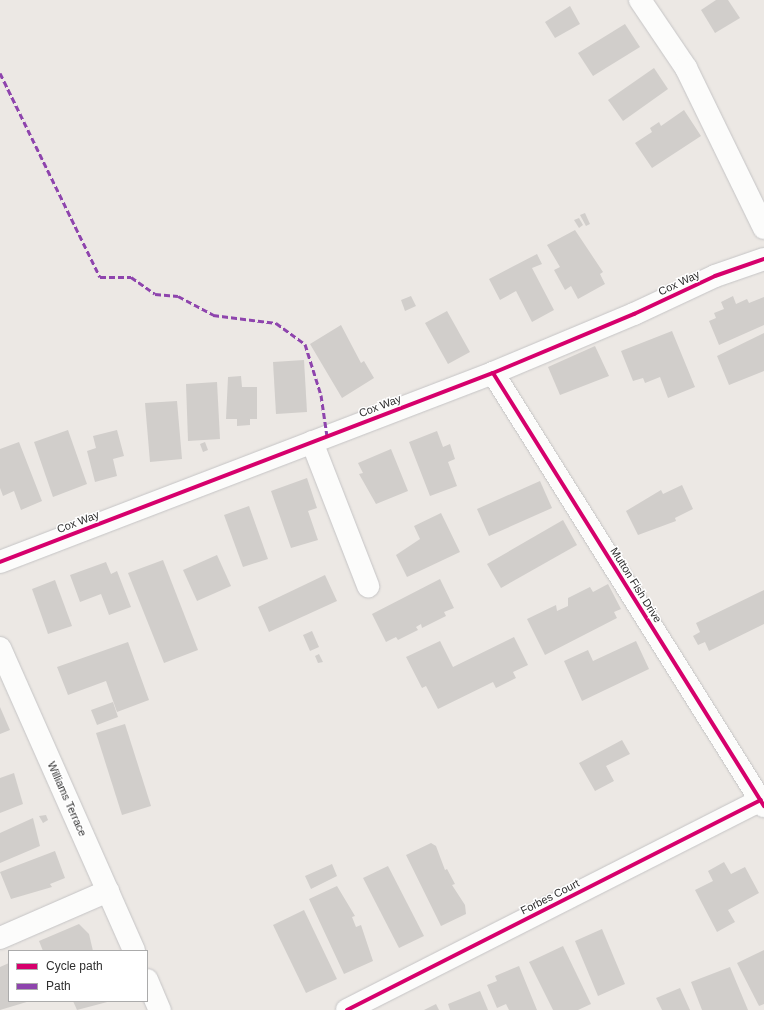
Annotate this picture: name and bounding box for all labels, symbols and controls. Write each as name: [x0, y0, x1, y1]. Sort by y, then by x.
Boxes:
street label: Cox Way: [656, 268, 702, 298]
street label: Cox Way: [357, 392, 403, 420]
street label: Cox Way: [55, 508, 101, 536]
street label: Mutton Fish Drive: [608, 545, 664, 625]
street label: Williams Terrace: [45, 759, 89, 839]
street label: Forbes Court: [518, 877, 582, 917]
legend: [8, 950, 148, 1002]
text: Cycle path: [46, 959, 103, 973]
text: Path: [46, 979, 71, 993]

